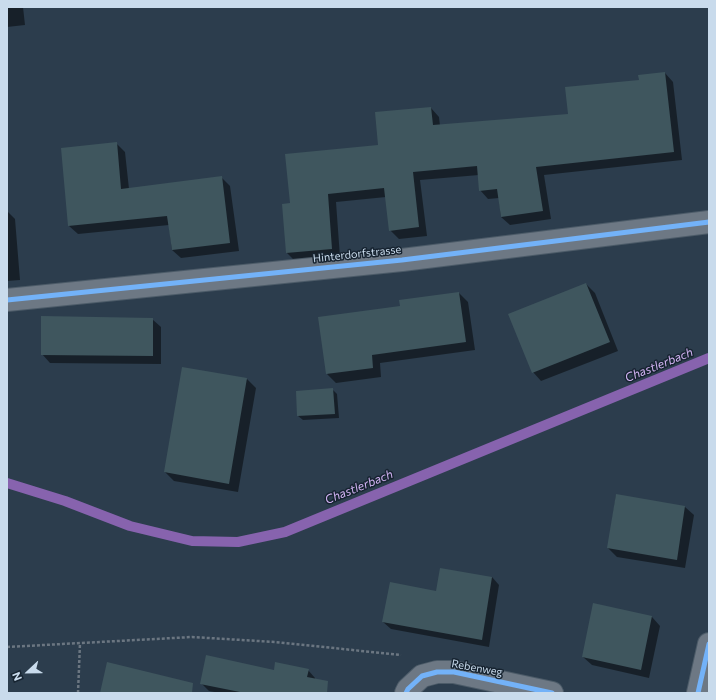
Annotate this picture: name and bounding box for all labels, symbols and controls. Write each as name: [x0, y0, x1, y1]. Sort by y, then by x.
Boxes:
street label: Hinterdorfstrasse: [312, 243, 402, 265]
water label: Chastlerbach: [623, 345, 695, 385]
water label: Chastlerbach: [323, 467, 395, 507]
north arrow: [8, 652, 48, 692]
street label: Rebenweg: [450, 657, 504, 679]
text: N: [9, 670, 24, 683]

